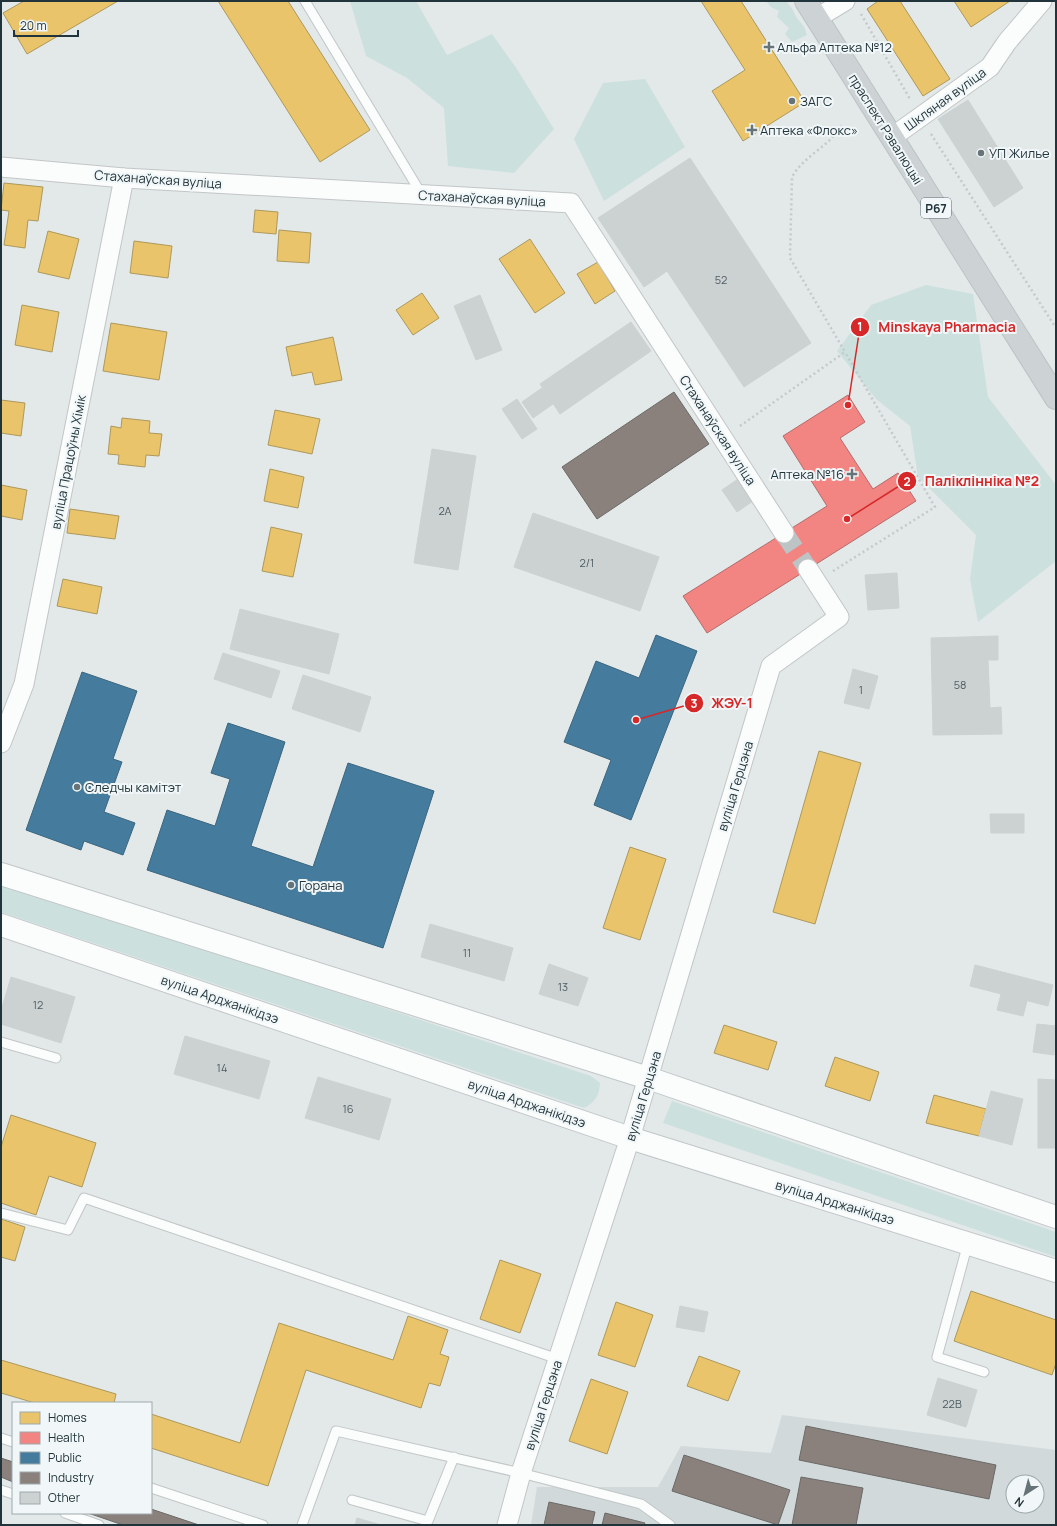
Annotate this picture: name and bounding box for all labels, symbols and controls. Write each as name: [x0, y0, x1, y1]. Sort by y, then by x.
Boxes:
scale bar: [14, 12, 78, 38]
text: 20 m: [20, 17, 47, 34]
place label: Альфа Аптека №12: [777, 38, 892, 56]
marker: Альфа Аптека №12: [764, 42, 774, 52]
street label: Шкляная вуліца: [901, 63, 989, 135]
street label: праспект Рэвалюцыі: [845, 70, 927, 188]
place label: ЗАГС: [800, 92, 832, 110]
marker: ЗАГС: [787, 96, 797, 106]
place label: Аптека «Флокс»: [760, 121, 858, 139]
marker: Аптека «Флокс»: [747, 125, 757, 135]
place label: УП Жилье: [989, 144, 1050, 162]
marker: УП Жилье: [976, 148, 986, 158]
street label: Стаханаўская вуліца: [94, 166, 222, 192]
street label: Стаханаўская вуліца: [418, 186, 546, 210]
road number: Р67: [921, 198, 951, 218]
house number: 52: [715, 272, 727, 287]
callout: Minskaya Pharmacia: [850, 314, 1024, 340]
text: Minskaya Pharmacia: [878, 317, 1016, 336]
text: 1: [857, 318, 863, 335]
street label: Стаханаўская вуліца: [676, 372, 760, 488]
street label: вуліца Працоўны Хімік: [46, 393, 90, 531]
place label: Аптека №16: [770, 465, 844, 483]
callout: Паліклінніка №2: [897, 468, 1047, 494]
marker: Аптека №16: [847, 469, 857, 479]
text: Паліклінніка №2: [925, 471, 1039, 490]
text: 2: [903, 473, 911, 490]
house number: 2А: [438, 503, 452, 518]
house number: 2/1: [580, 555, 594, 570]
house number: 58: [954, 677, 966, 692]
house number: 1: [859, 682, 863, 697]
callout: ЖЭУ-1: [684, 690, 761, 716]
text: ЖЭУ-1: [711, 693, 753, 712]
text: 3: [691, 695, 698, 712]
street label: вуліца Герцэна: [713, 739, 757, 833]
place label: Следчы камітэт: [85, 778, 182, 796]
marker: Следчы камітэт: [72, 782, 82, 792]
place label: Горана: [299, 876, 342, 894]
marker: Горана: [286, 880, 296, 890]
house number: 11: [463, 945, 471, 960]
street label: вуліца Арджанікідзэ: [159, 970, 281, 1028]
house number: 13: [558, 979, 568, 994]
house number: 12: [33, 997, 43, 1012]
street label: вуліца Герцэна: [621, 1049, 665, 1143]
house number: 14: [217, 1060, 227, 1075]
street label: вуліца Арджанікідзэ: [466, 1074, 588, 1132]
house number: 16: [342, 1101, 354, 1116]
street label: вуліца Арджанікідзэ: [773, 1175, 897, 1229]
street label: вуліца Герцэна: [520, 1358, 566, 1452]
house number: 22В: [942, 1396, 962, 1411]
legend: [12, 1402, 152, 1514]
text: Homes: [48, 1409, 87, 1426]
text: Health: [48, 1429, 85, 1446]
text: Public: [48, 1449, 82, 1466]
text: Industry: [48, 1469, 94, 1486]
north arrow: [1005, 1474, 1045, 1514]
text: Other: [48, 1489, 81, 1506]
text: N: [1011, 1494, 1026, 1511]

